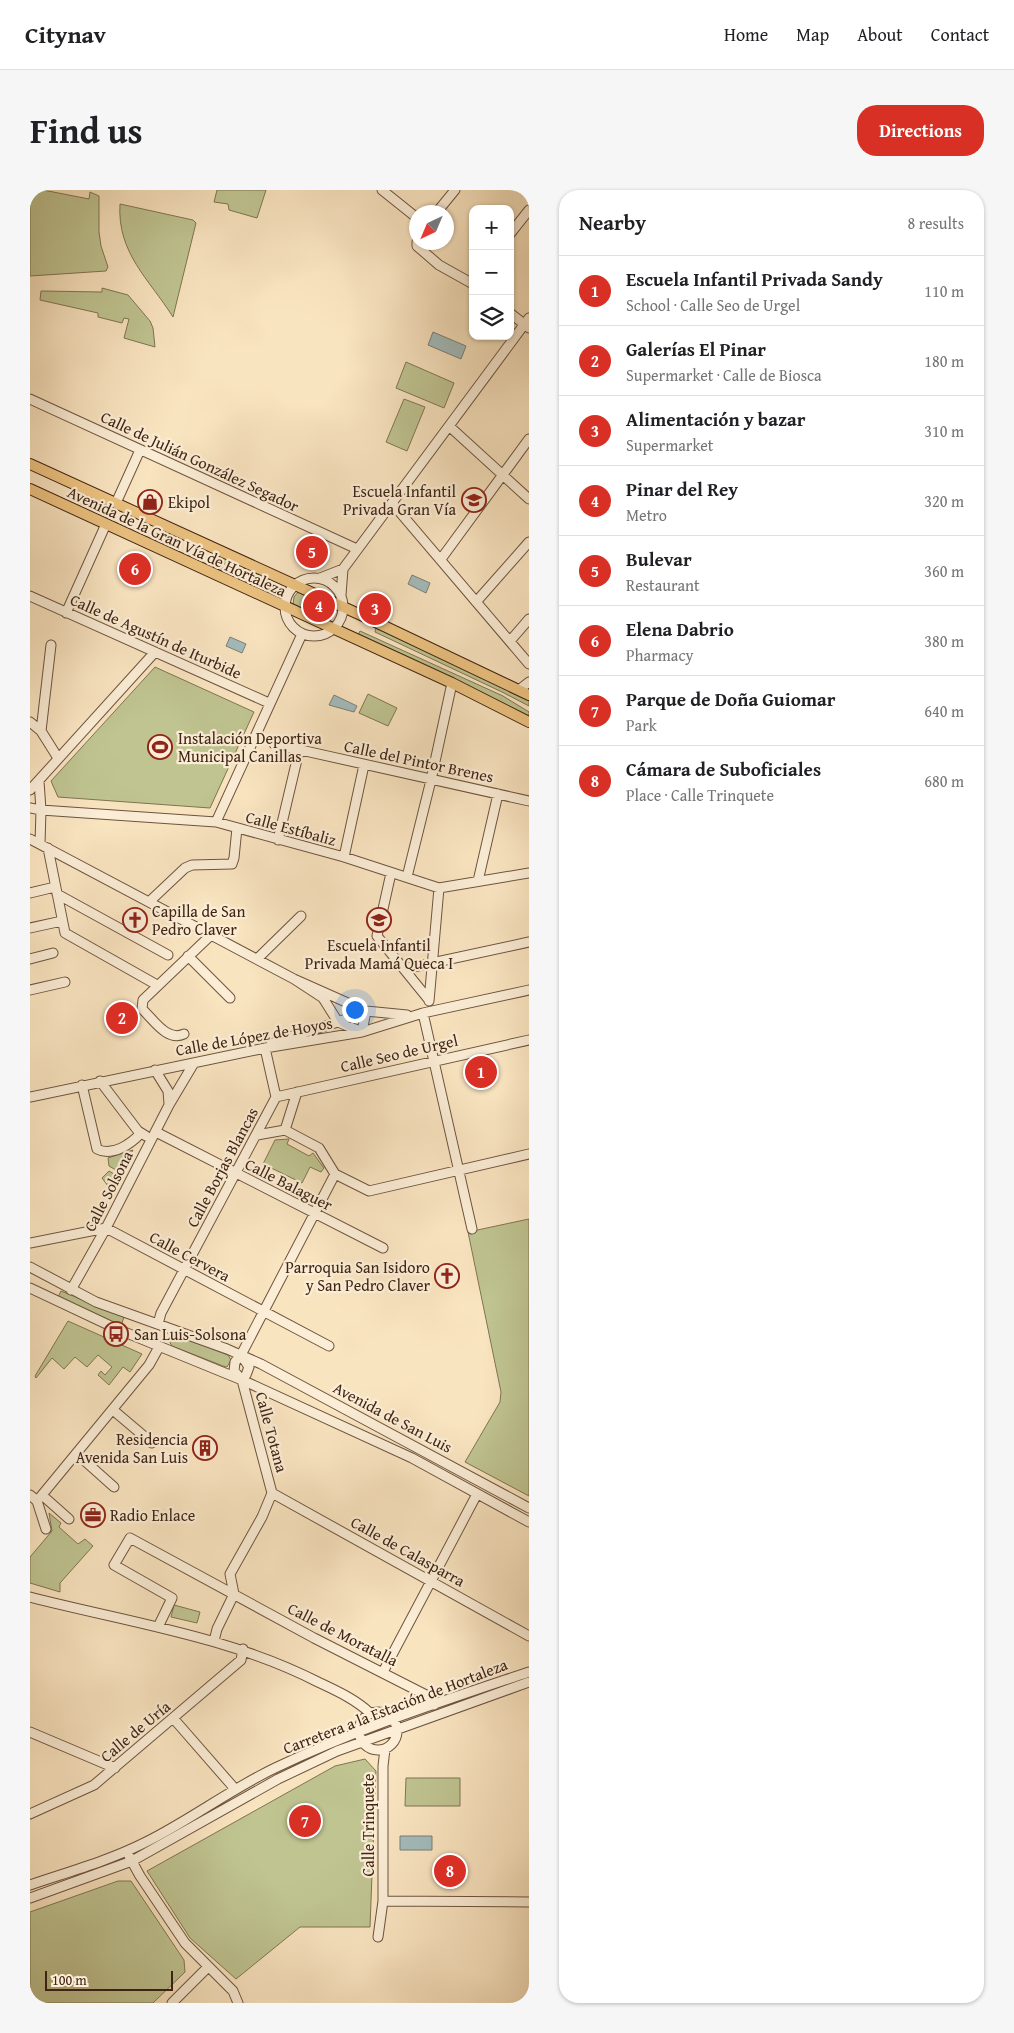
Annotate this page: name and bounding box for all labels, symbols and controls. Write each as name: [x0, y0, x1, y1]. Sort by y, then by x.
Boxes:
text: Citynav: [25, 17, 106, 52]
text: Home: [724, 21, 768, 48]
text: Map: [796, 21, 829, 48]
text: About: [857, 21, 903, 48]
text: Contact: [931, 21, 989, 48]
text: Find us: [30, 105, 143, 156]
button: Directions: [857, 105, 984, 156]
north arrow: [409, 205, 454, 250]
map controls: [469, 205, 514, 340]
button: +: [469, 205, 514, 250]
text: Nearby: [579, 207, 646, 238]
text: 8 results: [907, 211, 964, 235]
button: −: [469, 250, 514, 295]
text: Escuela Infantil Privada Sandy: [626, 265, 883, 293]
text: 1: [591, 279, 599, 303]
text: 110 m: [924, 279, 964, 303]
text: School · Calle Seo de Urgel: [626, 293, 800, 317]
button: layers: [469, 295, 514, 340]
text: Galerías El Pinar: [626, 335, 766, 363]
text: 2: [591, 349, 599, 373]
text: 180 m: [924, 349, 964, 373]
text: Supermarket · Calle de Biosca: [626, 363, 822, 387]
street label: Calle de Julián González Segador: [97, 404, 303, 518]
text: Alimentación y bazar: [626, 405, 805, 433]
text: 3: [591, 419, 599, 443]
text: 310 m: [924, 419, 964, 443]
text: Supermarket: [626, 433, 713, 457]
text: Pinar del Rey: [626, 475, 738, 503]
place label: Escuela Infantil Privada Gran Vía: [343, 479, 457, 521]
street label: Avenida de la Gran Vía de Hortaleza: [64, 480, 291, 603]
school or university icon: Escuela Infantil Privada Gran Vía: [461, 487, 487, 513]
shop icon: Ekipol: [137, 489, 163, 515]
text: 4: [591, 489, 599, 513]
text: 320 m: [924, 489, 964, 513]
place label: Ekipol: [168, 490, 211, 514]
text: Metro: [626, 503, 667, 527]
pin: 5: [296, 533, 328, 571]
text: Bulevar: [626, 545, 692, 573]
pin: 6: [119, 550, 151, 588]
text: 5: [591, 559, 599, 583]
text: 360 m: [924, 559, 964, 583]
text: Restaurant: [626, 573, 700, 597]
street label: Calle de Agustín de Iturbide: [66, 587, 246, 685]
pin: 4: [303, 587, 335, 625]
pin: 3: [359, 590, 391, 628]
text: Elena Dabrio: [626, 615, 734, 643]
text: 6: [591, 629, 599, 653]
text: 380 m: [924, 629, 964, 653]
text: Pharmacy: [626, 643, 693, 667]
text: Parque de Doña Guiomar: [626, 685, 836, 713]
text: 7: [591, 699, 599, 723]
text: 640 m: [924, 699, 964, 723]
text: Park: [626, 713, 657, 737]
place label: Instalación Deportiva Municipal Canillas: [178, 726, 322, 768]
street label: Calle del Pintor Brenes: [342, 733, 496, 789]
sports icon: Instalación Deportiva Municipal Canillas: [147, 734, 173, 760]
text: Cámara de Suboficiales: [626, 755, 821, 783]
text: 8: [591, 769, 599, 793]
text: 680 m: [924, 769, 964, 793]
text: Place · Calle Trinquete: [626, 783, 774, 807]
street label: Calle Estíbaliz: [243, 804, 339, 852]
place label: Capilla de San Pedro Claver: [152, 899, 245, 941]
church icon: Capilla de San Pedro Claver: [122, 907, 148, 933]
school or university icon: Escuela Infantil Privada Mamá Queca I: [366, 907, 392, 933]
place label: Escuela Infantil Privada Mamá Queca I: [305, 933, 453, 975]
your location: [342, 997, 368, 1023]
pin: 2: [106, 999, 138, 1037]
street label: Calle de López de Hoyos: [174, 1010, 334, 1062]
street label: Calle Seo de Urgel: [338, 1028, 461, 1078]
pin: 1: [465, 1053, 497, 1091]
street label: Calle Borjas Blancas: [180, 1103, 264, 1231]
street label: Calle Solsona: [77, 1146, 139, 1236]
street label: Calle Balaguer: [241, 1152, 337, 1217]
street label: Calle Cervera: [145, 1225, 235, 1287]
place label: Parroquia San Isidoro y San Pedro Claver: [285, 1255, 430, 1297]
church icon: Parroquia San Isidoro y San Pedro Claver: [434, 1263, 460, 1289]
bus stop icon: San Luis-Solsona: [103, 1321, 129, 1347]
place label: San Luis-Solsona: [134, 1322, 247, 1346]
street label: Avenida de San Luis: [329, 1375, 457, 1459]
street label: Calle Totana: [250, 1389, 294, 1475]
place label: Residencia Avenida San Luis: [76, 1427, 188, 1469]
building icon: Residencia Avenida San Luis: [192, 1435, 218, 1461]
office icon: Radio Enlace: [80, 1502, 106, 1528]
place label: Radio Enlace: [110, 1503, 195, 1527]
street label: Calle de Calasparra: [347, 1510, 470, 1593]
street label: Calle de Moratalla: [284, 1596, 403, 1672]
street label: Carretera a la Estación de Hortaleza: [279, 1652, 511, 1760]
street label: Calle de Uría: [95, 1694, 176, 1768]
street label: Calle Trinquete: [356, 1773, 380, 1877]
pin: 7: [289, 1802, 321, 1840]
pin: 8: [434, 1852, 466, 1890]
scale bar: [45, 1968, 172, 1991]
text: 100 m: [52, 1970, 87, 1990]

